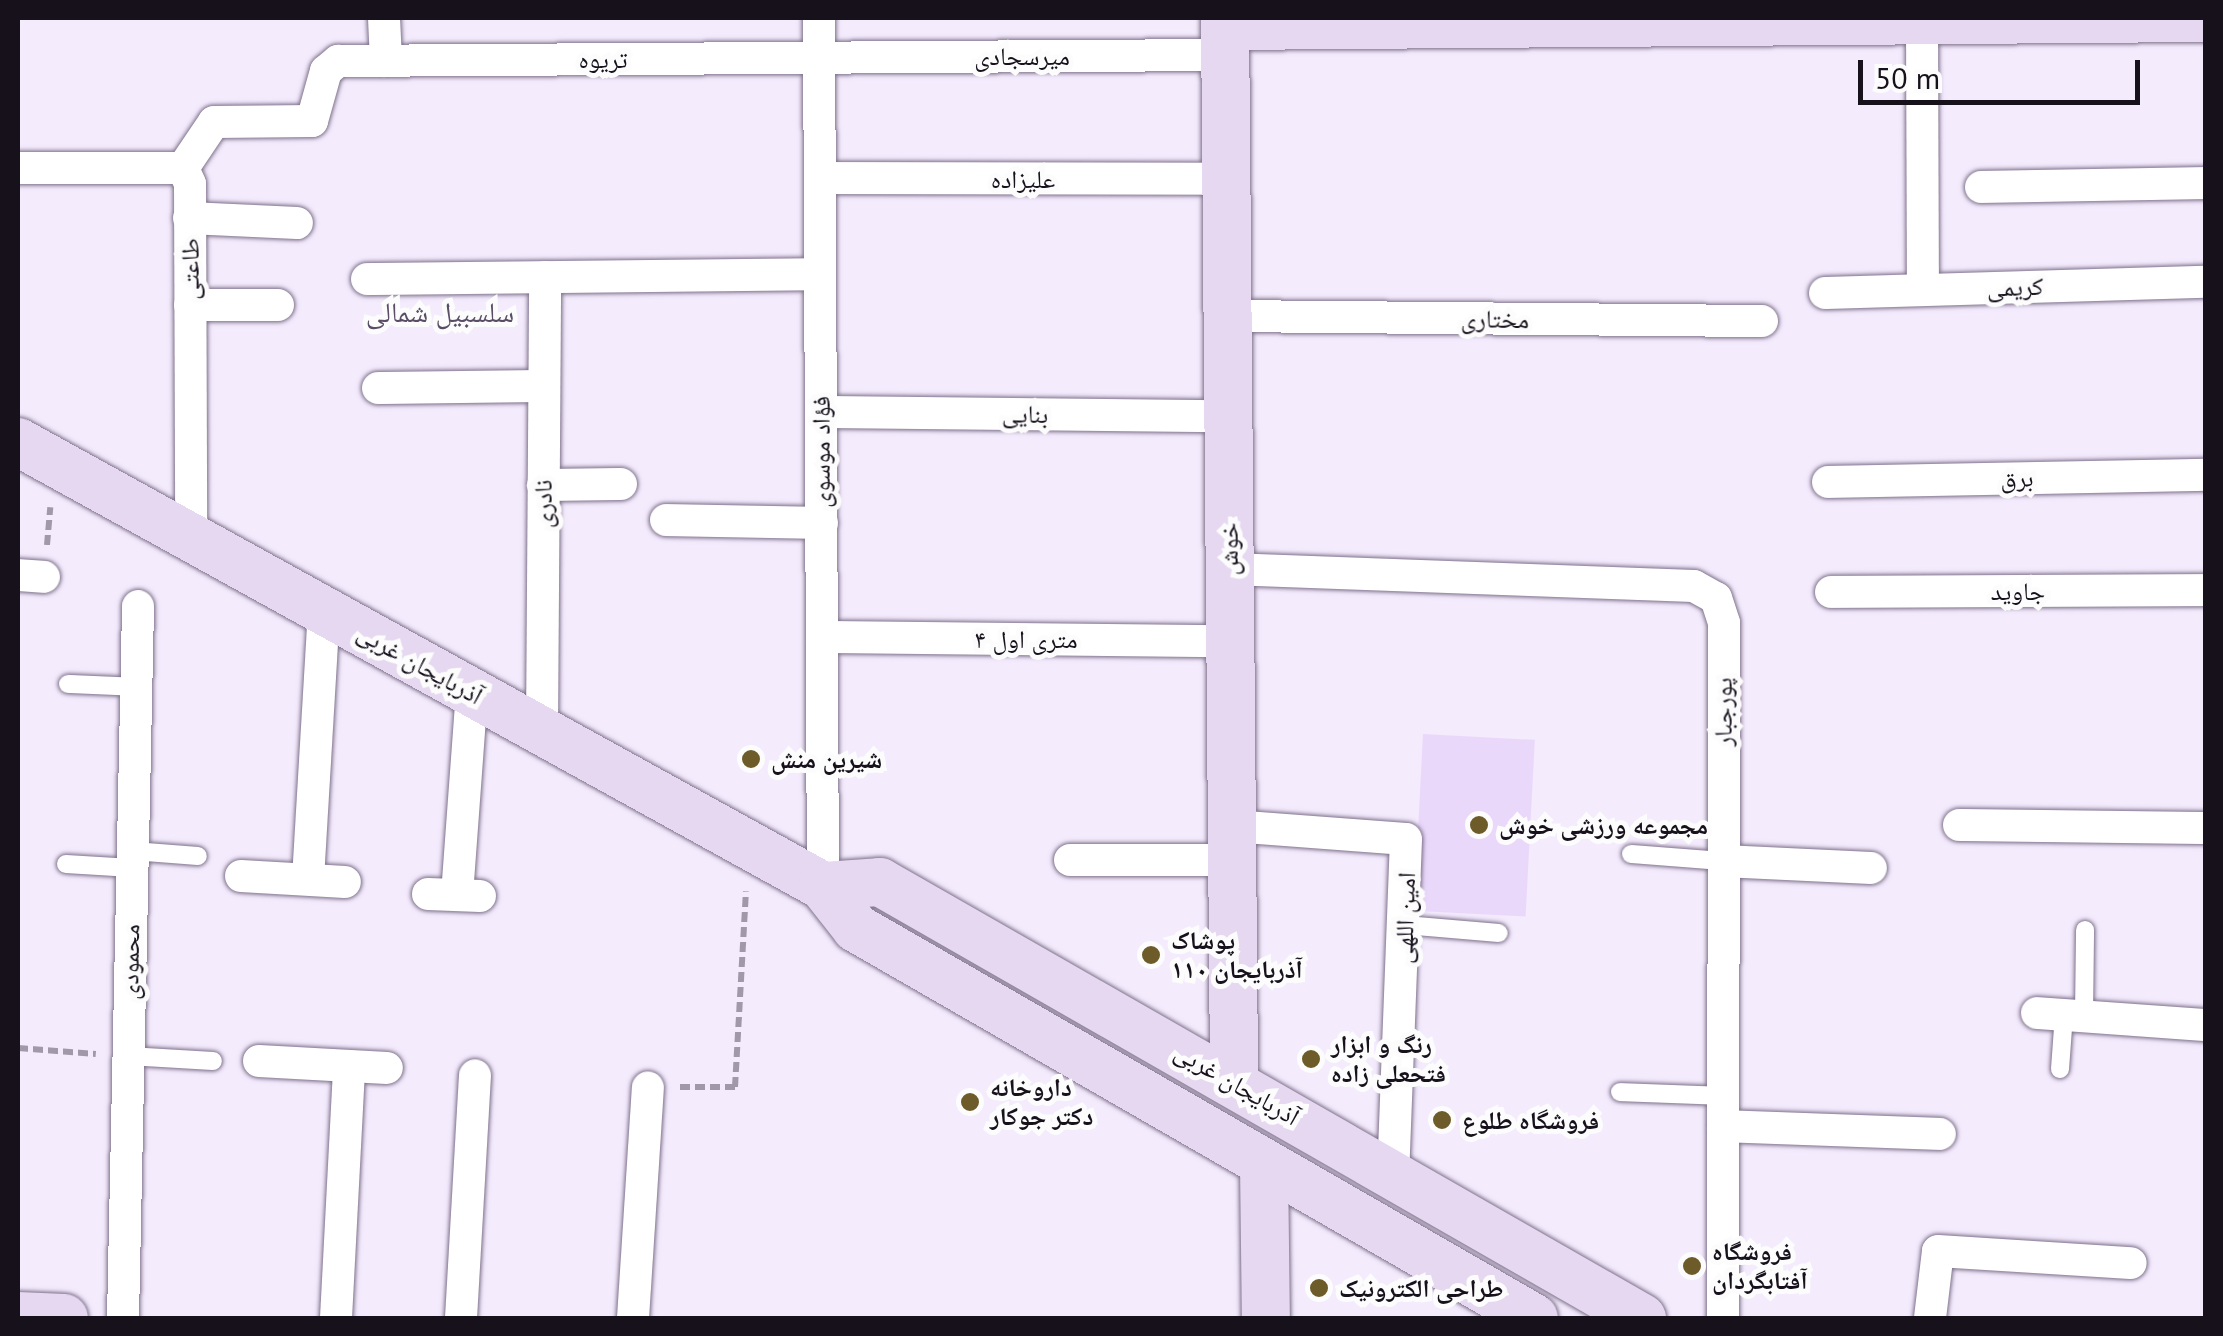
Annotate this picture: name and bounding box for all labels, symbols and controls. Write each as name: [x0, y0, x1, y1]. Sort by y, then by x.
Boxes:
scale bar: [1863, 40, 2146, 102]
street label: میرسجادی: [974, 41, 1070, 71]
street label: تریوه: [578, 44, 628, 74]
text: 50 m: [1875, 58, 1940, 97]
street label: علیزاده: [991, 164, 1055, 194]
street label: طاعتی: [175, 238, 205, 300]
street label: کریمی: [1986, 271, 2044, 303]
district label: سلسبیل شمالی: [366, 295, 514, 329]
street label: مختاری: [1461, 303, 1529, 335]
street label: فؤاد موسوی: [806, 396, 836, 508]
street label: بنایی: [1002, 399, 1048, 429]
street label: برق: [2000, 463, 2034, 493]
street label: نادری: [528, 480, 558, 528]
street label: خوش: [1214, 523, 1244, 575]
street label: جاوید: [1991, 576, 2045, 606]
street label: آذربایجان غربی: [352, 617, 488, 711]
street label: ۴ متری اول: [974, 624, 1078, 654]
street label: پورجبار: [1708, 677, 1738, 747]
place label: شیرین منش: [771, 744, 882, 774]
marker: شیرین منش: [740, 748, 762, 770]
place label: مجموعه ورزشی خوش: [1499, 810, 1708, 840]
marker: مجموعه ورزشی خوش: [1468, 814, 1490, 836]
street label: امین اللهی: [1388, 872, 1422, 964]
street label: محمودی: [114, 924, 146, 1000]
place label: پوشاک آذربایجان ۱۱۰: [1171, 926, 1303, 985]
marker: پوشاک آذربایجان ۱۱۰: [1140, 944, 1162, 966]
place label: رنگ و ابزار فتحعلی زاده: [1331, 1030, 1446, 1089]
street label: آذربایجان غربی: [1169, 1036, 1305, 1132]
marker: رنگ و ابزار فتحعلی زاده: [1300, 1048, 1322, 1070]
place label: داروخانه دکتر جوکار: [990, 1073, 1093, 1132]
marker: داروخانه دکتر جوکار: [959, 1091, 981, 1113]
place label: فروشگاه طلوع: [1462, 1105, 1599, 1135]
marker: فروشگاه طلوع: [1431, 1109, 1453, 1131]
place label: فروشگاه آفتابگردان: [1712, 1237, 1807, 1296]
marker: فروشگاه آفتابگردان: [1681, 1255, 1703, 1277]
place label: طراحی الکترونیک: [1339, 1273, 1504, 1303]
marker: طراحی الکترونیک: [1308, 1277, 1330, 1299]

